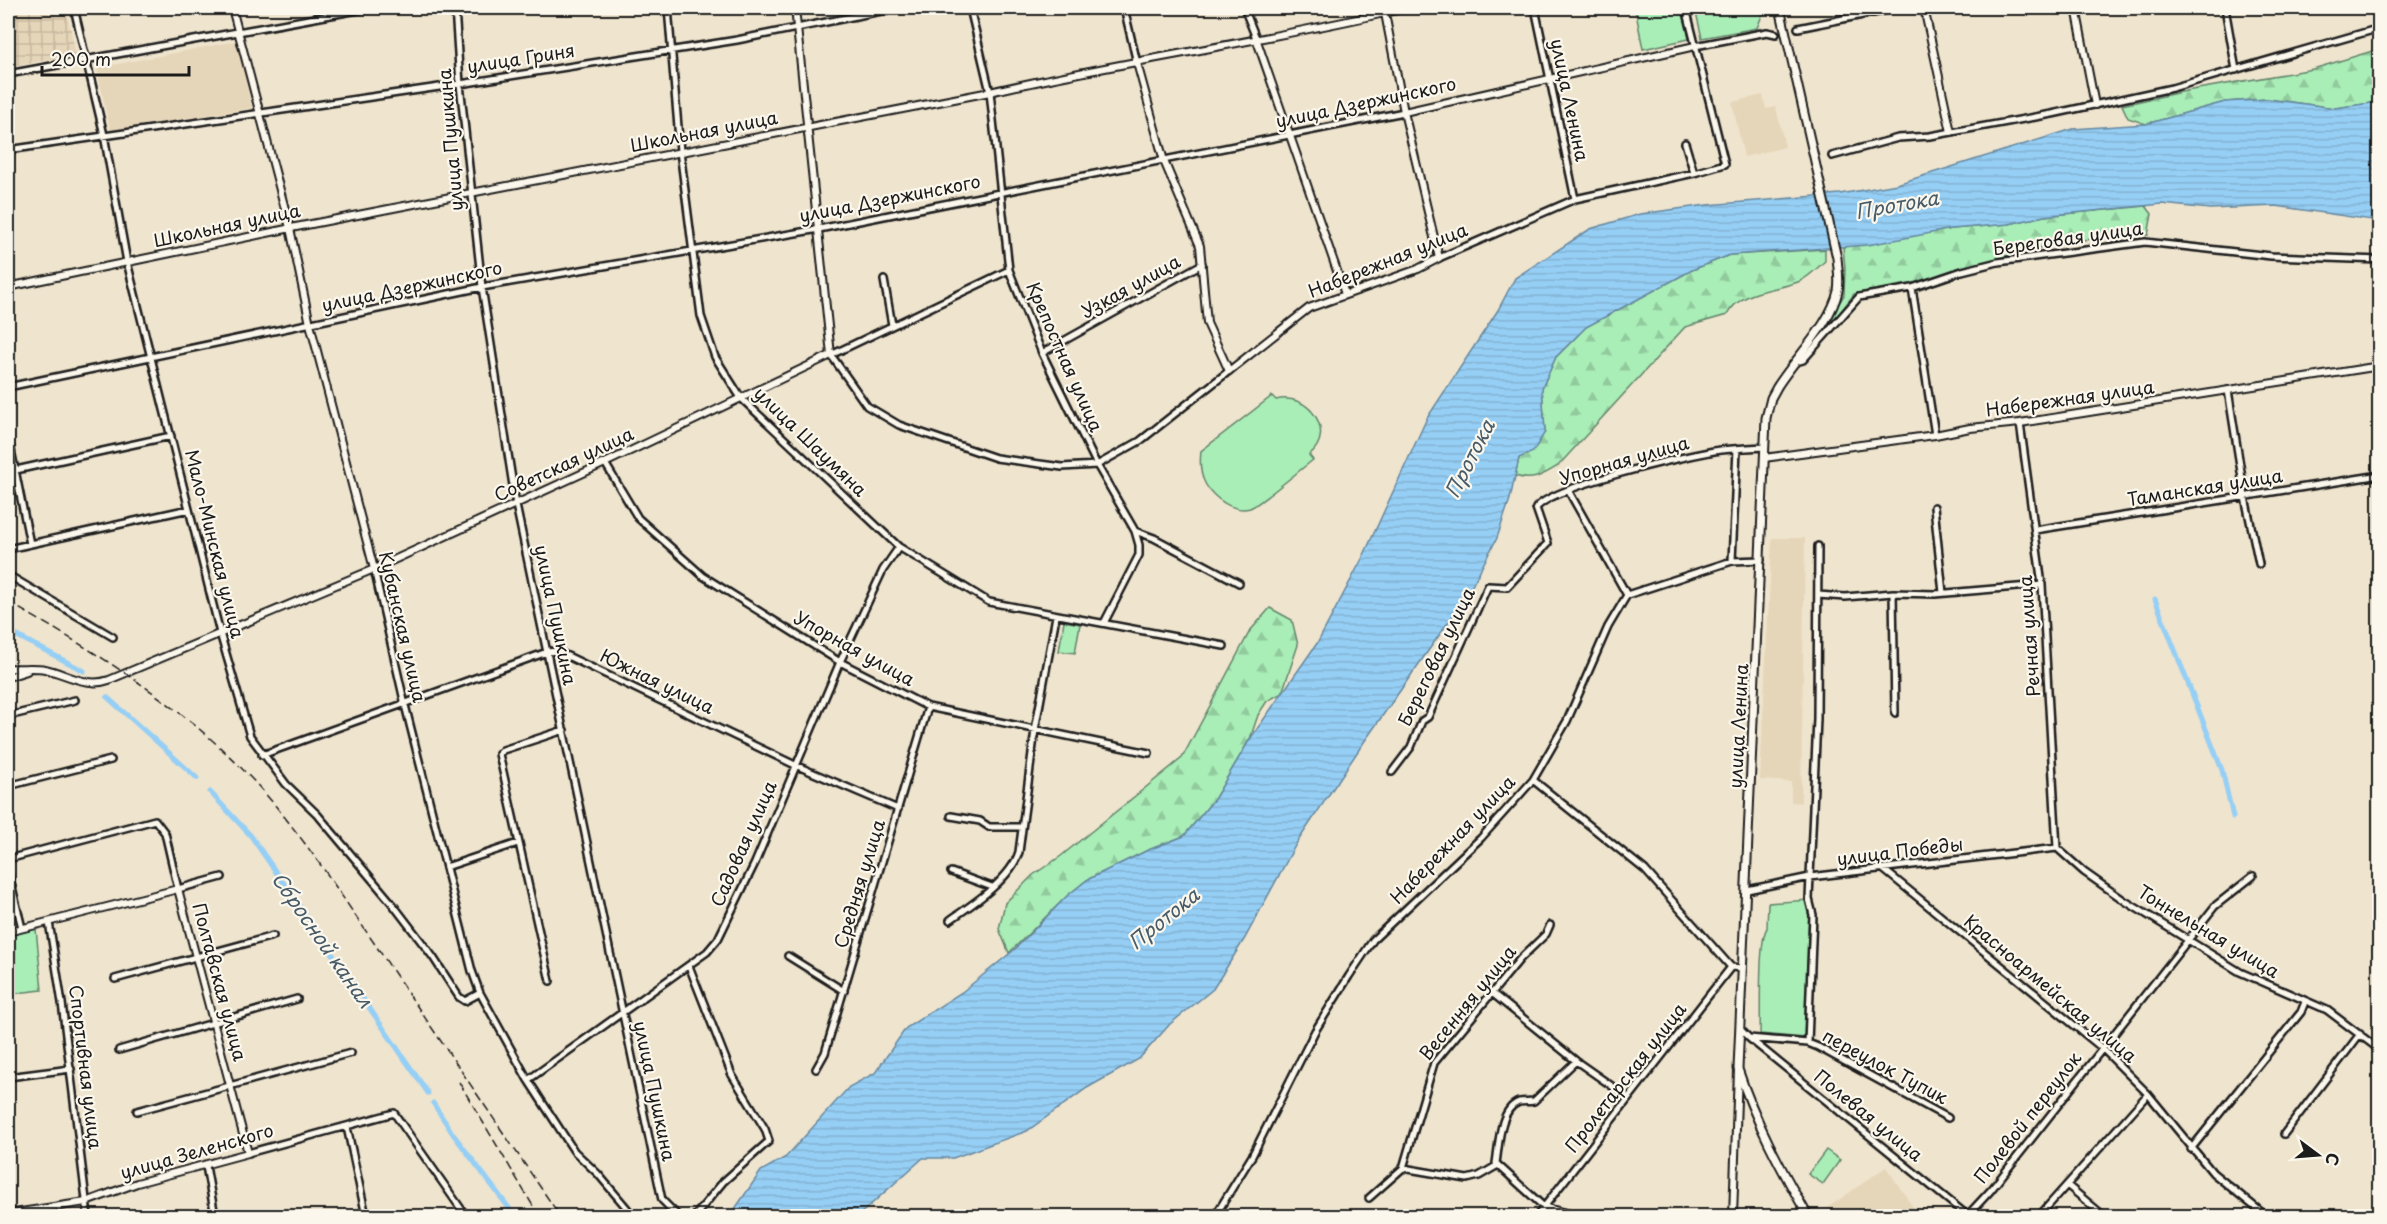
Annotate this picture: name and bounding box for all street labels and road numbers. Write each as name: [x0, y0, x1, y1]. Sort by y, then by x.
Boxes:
street label: улица Гриня: [465, 36, 577, 79]
street label: улица Ленина: [1544, 36, 1597, 164]
street label: улица Пушкина: [430, 67, 469, 212]
street label: улица Дзержинского: [1273, 69, 1459, 134]
street label: Школьная улица: [628, 103, 780, 158]
street label: улица Дзержинского: [797, 167, 983, 228]
street label: Школьная улица: [151, 196, 303, 253]
street label: Береговая улица: [1991, 214, 2145, 261]
street label: Набережная улица: [1304, 215, 1472, 304]
street label: Узкая улица: [1076, 247, 1185, 324]
street label: улица Дзержинского: [319, 253, 505, 318]
street label: Крепостная улица: [1020, 277, 1111, 436]
street label: Набережная улица: [1984, 372, 2156, 423]
street label: улица Шаумяна: [748, 380, 874, 503]
street label: Советская улица: [489, 419, 638, 508]
street label: Упорная улица: [1555, 428, 1692, 491]
street label: Мало-Минская улица: [179, 446, 252, 642]
street label: Таманская улица: [2125, 461, 2285, 512]
street label: улица Пушкина: [528, 542, 585, 688]
street label: Кубанская улица: [373, 548, 434, 706]
street label: Речная улица: [2011, 574, 2046, 698]
street label: Береговая улица: [1390, 582, 1481, 730]
street label: Упорная улица: [789, 603, 921, 692]
street label: Южная улица: [596, 641, 720, 720]
street label: улица Ленина: [1721, 662, 1754, 789]
street label: Набережная улица: [1383, 768, 1521, 909]
street label: Садовая улица: [703, 775, 783, 911]
street label: Средняя улица: [826, 815, 891, 951]
street label: улица Победы: [1835, 829, 1964, 872]
street label: Тоннельная улица: [2133, 878, 2286, 984]
street label: Полтавская улица: [186, 900, 255, 1064]
street label: Красноармейская улица: [1959, 907, 2144, 1069]
street label: Весенняя улица: [1412, 938, 1522, 1066]
street label: Спортивная улица: [63, 983, 110, 1151]
street label: Пролетарская улица: [1558, 996, 1692, 1158]
street label: улица Пушкина: [627, 1018, 684, 1164]
street label: переулок Тупик: [1818, 1021, 1953, 1110]
street label: Полевой переулок: [1967, 1045, 2087, 1189]
street label: Полевая улица: [1809, 1062, 1930, 1168]
street label: улица Зеленского: [117, 1116, 276, 1185]

